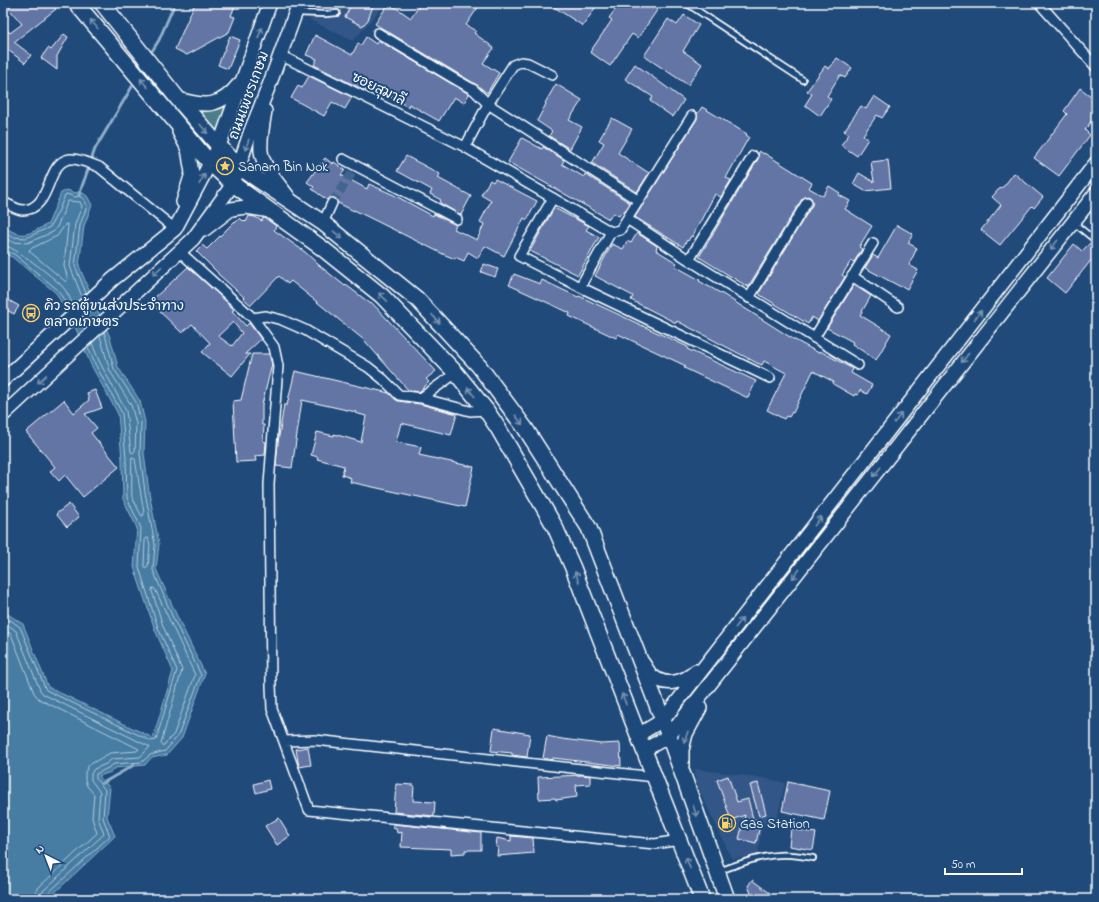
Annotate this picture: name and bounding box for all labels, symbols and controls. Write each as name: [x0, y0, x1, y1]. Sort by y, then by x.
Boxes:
one-way arrow: [90, 19, 99, 30]
one-way arrow: [256, 27, 264, 39]
street label: ถนนเพชรเกษม: [224, 48, 275, 143]
street label: ซอยสุมาลี: [348, 67, 409, 112]
one-way arrow: [139, 77, 148, 88]
one-way arrow: [199, 123, 208, 134]
one-way arrow: [242, 138, 250, 150]
place icon: Sanam Bin Nok: [215, 156, 235, 176]
place label: Sanam Bin Nok: [238, 157, 329, 178]
one-way arrow: [198, 174, 206, 186]
one-way arrow: [332, 231, 343, 239]
one-way arrow: [1050, 240, 1058, 251]
one-way arrow: [152, 267, 162, 276]
one-way arrow: [378, 292, 388, 302]
place label: คิว รถตู้ขนส่งประจำทาง ตลาดเกษตร: [44, 296, 184, 333]
bus stop icon: คิว รถตู้ขนส่งประจำทาง ตลาดเกษตร: [21, 303, 41, 323]
one-way arrow: [973, 310, 982, 321]
one-way arrow: [431, 314, 440, 324]
one-way arrow: [961, 353, 970, 364]
one-way arrow: [37, 374, 47, 384]
one-way arrow: [467, 387, 476, 397]
one-way arrow: [894, 412, 902, 423]
one-way arrow: [515, 414, 523, 425]
one-way arrow: [872, 466, 881, 477]
one-way arrow: [814, 515, 823, 526]
one-way arrow: [792, 569, 801, 580]
one-way arrow: [573, 572, 581, 584]
one-way arrow: [734, 618, 743, 629]
one-way arrow: [619, 693, 627, 705]
one-way arrow: [681, 731, 689, 743]
one-way arrow: [692, 804, 700, 816]
fuel station icon: Gas Station: [717, 813, 737, 833]
place label: Gas Station: [740, 814, 810, 835]
north arrow: [26, 836, 66, 876]
text: N: [32, 841, 48, 858]
scale bar: [945, 850, 1022, 876]
text: 50 m: [951, 856, 975, 874]
one-way arrow: [683, 857, 691, 869]

